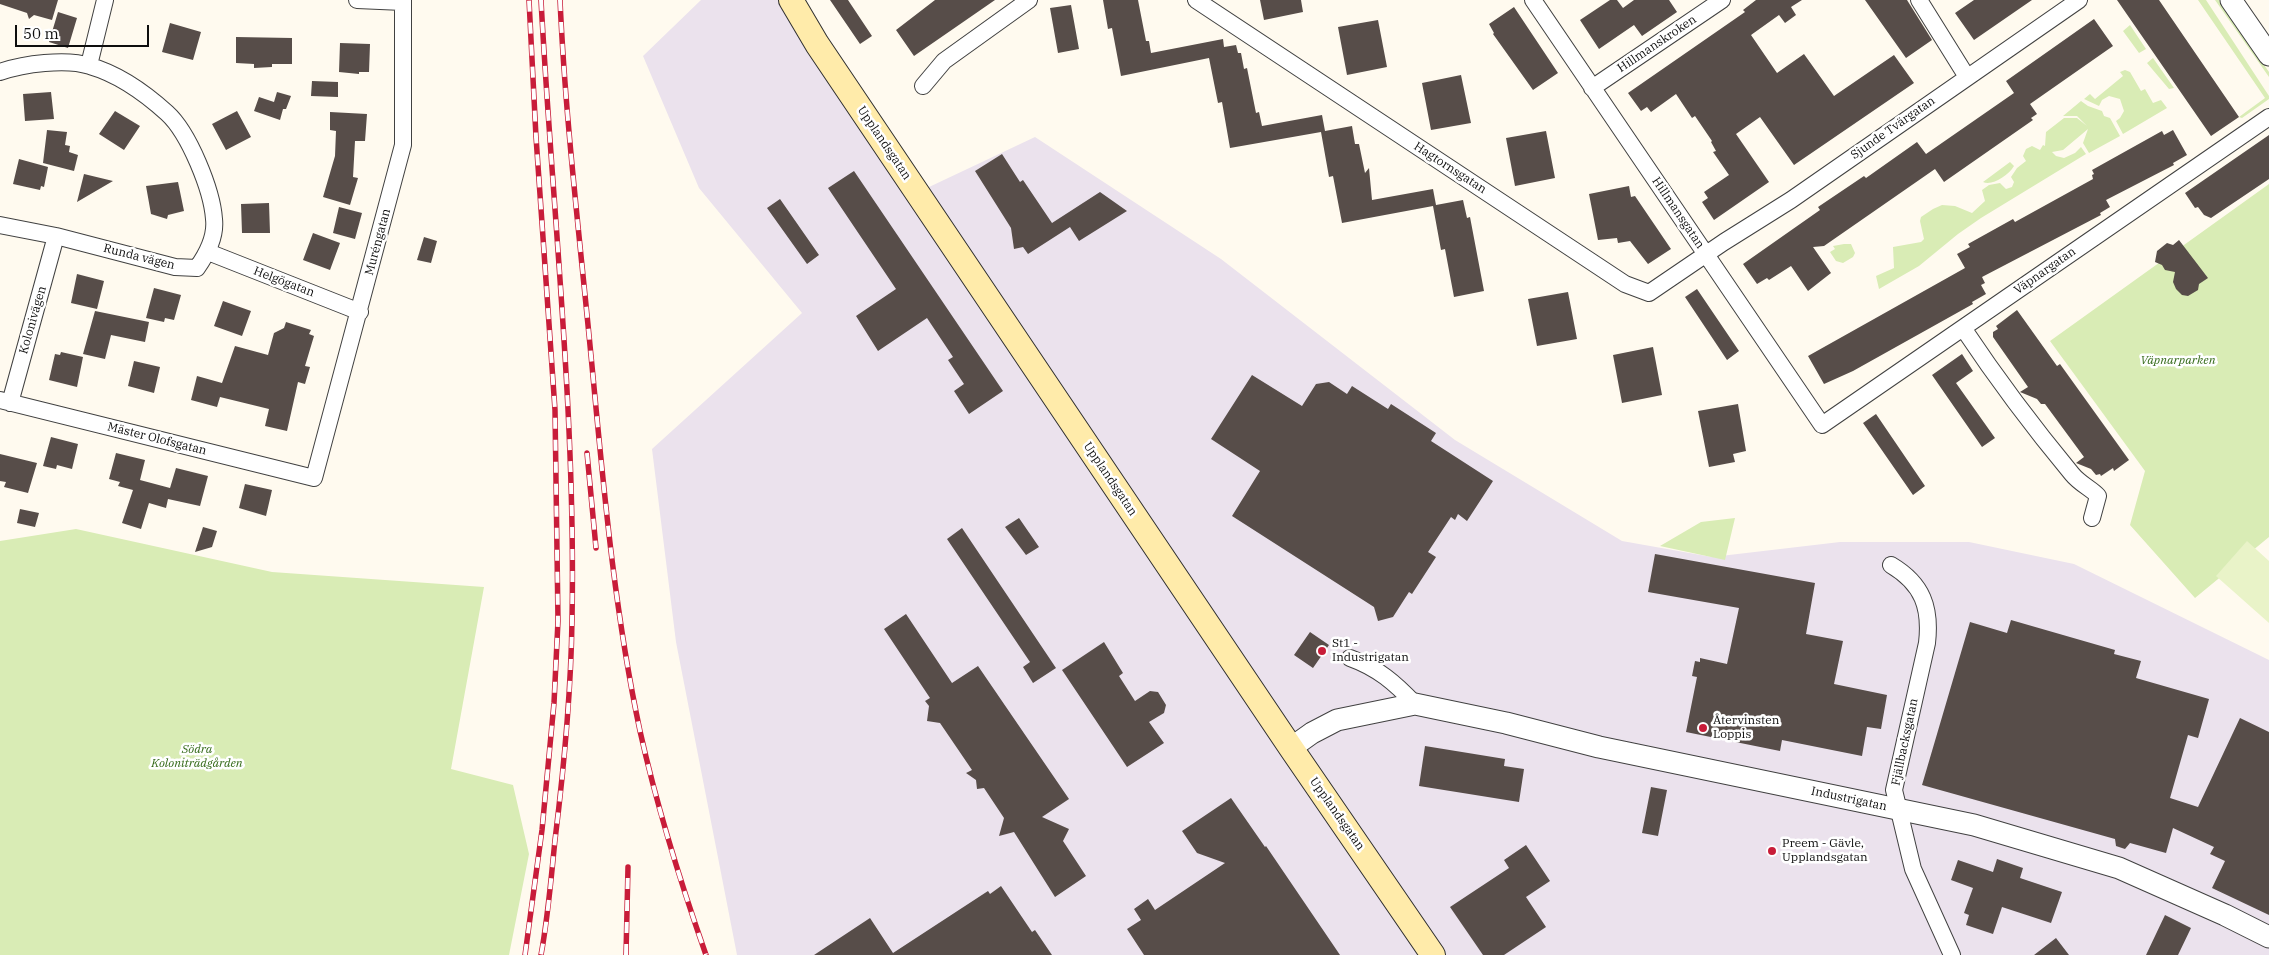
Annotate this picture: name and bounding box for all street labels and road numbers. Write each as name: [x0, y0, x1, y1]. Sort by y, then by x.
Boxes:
street label: Hillmanskroken: [1615, 12, 1699, 76]
street label: Sjunde Tvärgatan: [1848, 94, 1938, 162]
street label: Upplandsgatan: [854, 103, 914, 183]
street label: Hagtornsgatan: [1411, 139, 1489, 197]
street label: Hillmansgatan: [1649, 174, 1707, 252]
street label: Muréngatan: [362, 207, 394, 277]
street label: Runda vägen: [102, 241, 176, 273]
street label: Väpnargatan: [2011, 244, 2079, 298]
street label: Helgögatan: [252, 264, 316, 300]
street label: Kolonivägen: [16, 284, 50, 356]
street label: Mäster Olofsgatan: [106, 420, 208, 458]
street label: Upplandsgatan: [1080, 439, 1140, 519]
street label: Fjällbacksgatan: [1889, 697, 1921, 787]
street label: Upplandsgatan: [1307, 775, 1367, 853]
street label: Industrigatan: [1810, 784, 1888, 814]

